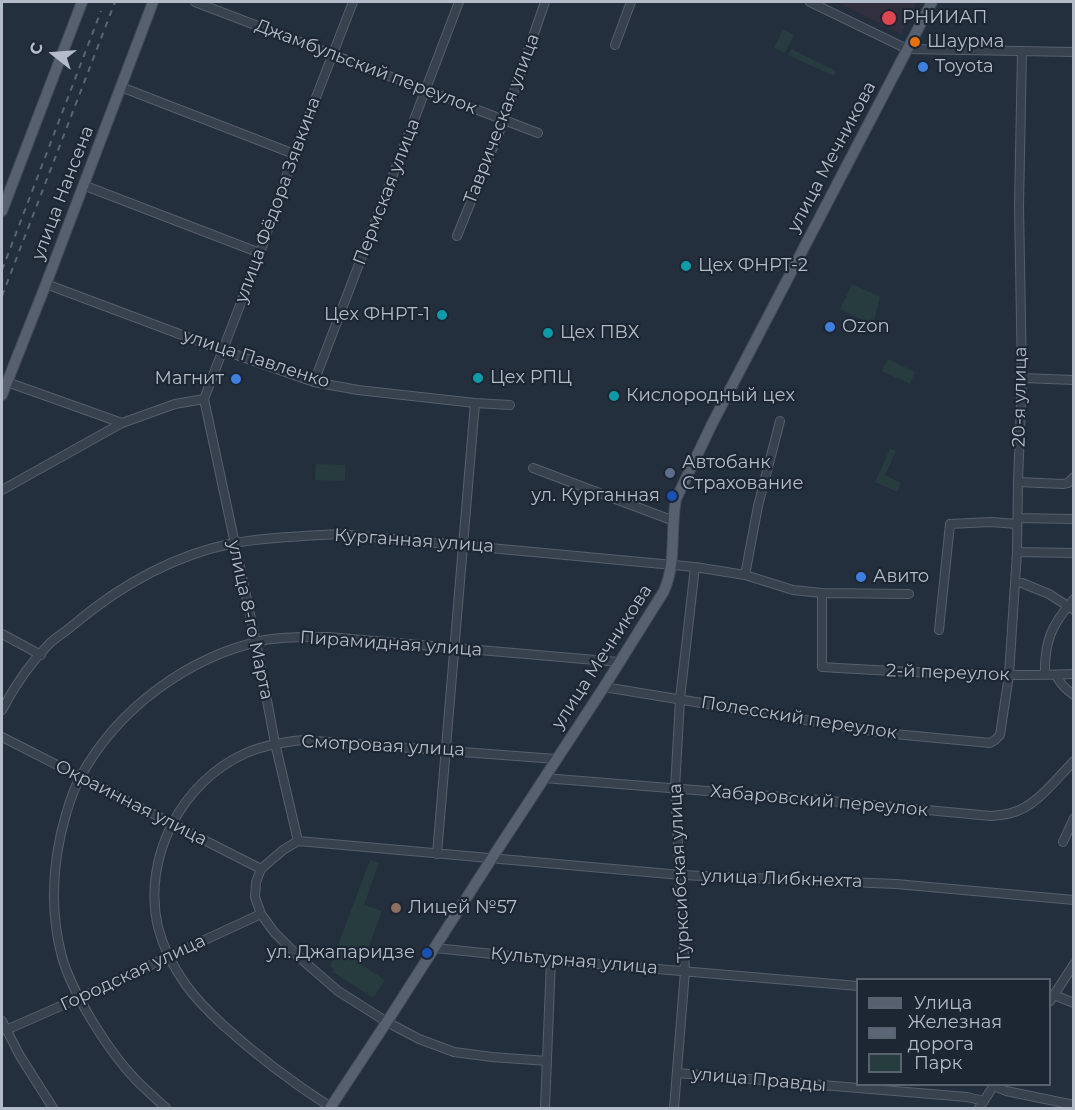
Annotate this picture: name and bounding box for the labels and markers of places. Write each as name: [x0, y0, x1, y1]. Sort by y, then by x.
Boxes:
place label: РНИИАП: [902, 7, 987, 29]
marker: РНИИАП: [880, 9, 898, 27]
place label: Шаурма: [927, 31, 1004, 53]
marker: Шаурма: [908, 35, 922, 49]
place label: Toyota: [935, 56, 994, 78]
marker: Toyota: [916, 60, 930, 74]
place label: Цех ФНРТ-2: [698, 255, 808, 277]
marker: Цех ФНРТ-2: [679, 259, 693, 273]
place label: Цех ФНРТ-1: [324, 304, 430, 326]
marker: Цех ФНРТ-1: [435, 308, 449, 322]
place label: Ozon: [842, 316, 890, 338]
marker: Ozon: [823, 320, 837, 334]
place label: Цех ПВХ: [560, 322, 640, 344]
marker: Цех ПВХ: [541, 326, 555, 340]
place label: Цех РПЦ: [490, 367, 572, 389]
place label: Магнит: [155, 368, 224, 390]
marker: Цех РПЦ: [471, 371, 485, 385]
marker: Магнит: [229, 372, 243, 386]
place label: Кислородный цех: [626, 385, 795, 407]
marker: Кислородный цех: [607, 389, 621, 403]
place label: Автобанк Страхование: [682, 452, 804, 494]
marker: Автобанк Страхование: [663, 466, 677, 480]
place label: ул. Курганная: [531, 485, 660, 507]
marker: ул. Курганная: [665, 489, 679, 503]
place label: Авито: [873, 566, 929, 588]
marker: Авито: [854, 570, 868, 584]
place label: Лицей №57: [408, 897, 517, 919]
marker: Лицей №57: [389, 901, 403, 915]
place label: ул. Джапаридзе: [267, 942, 415, 964]
marker: ул. Джапаридзе: [420, 946, 434, 960]

